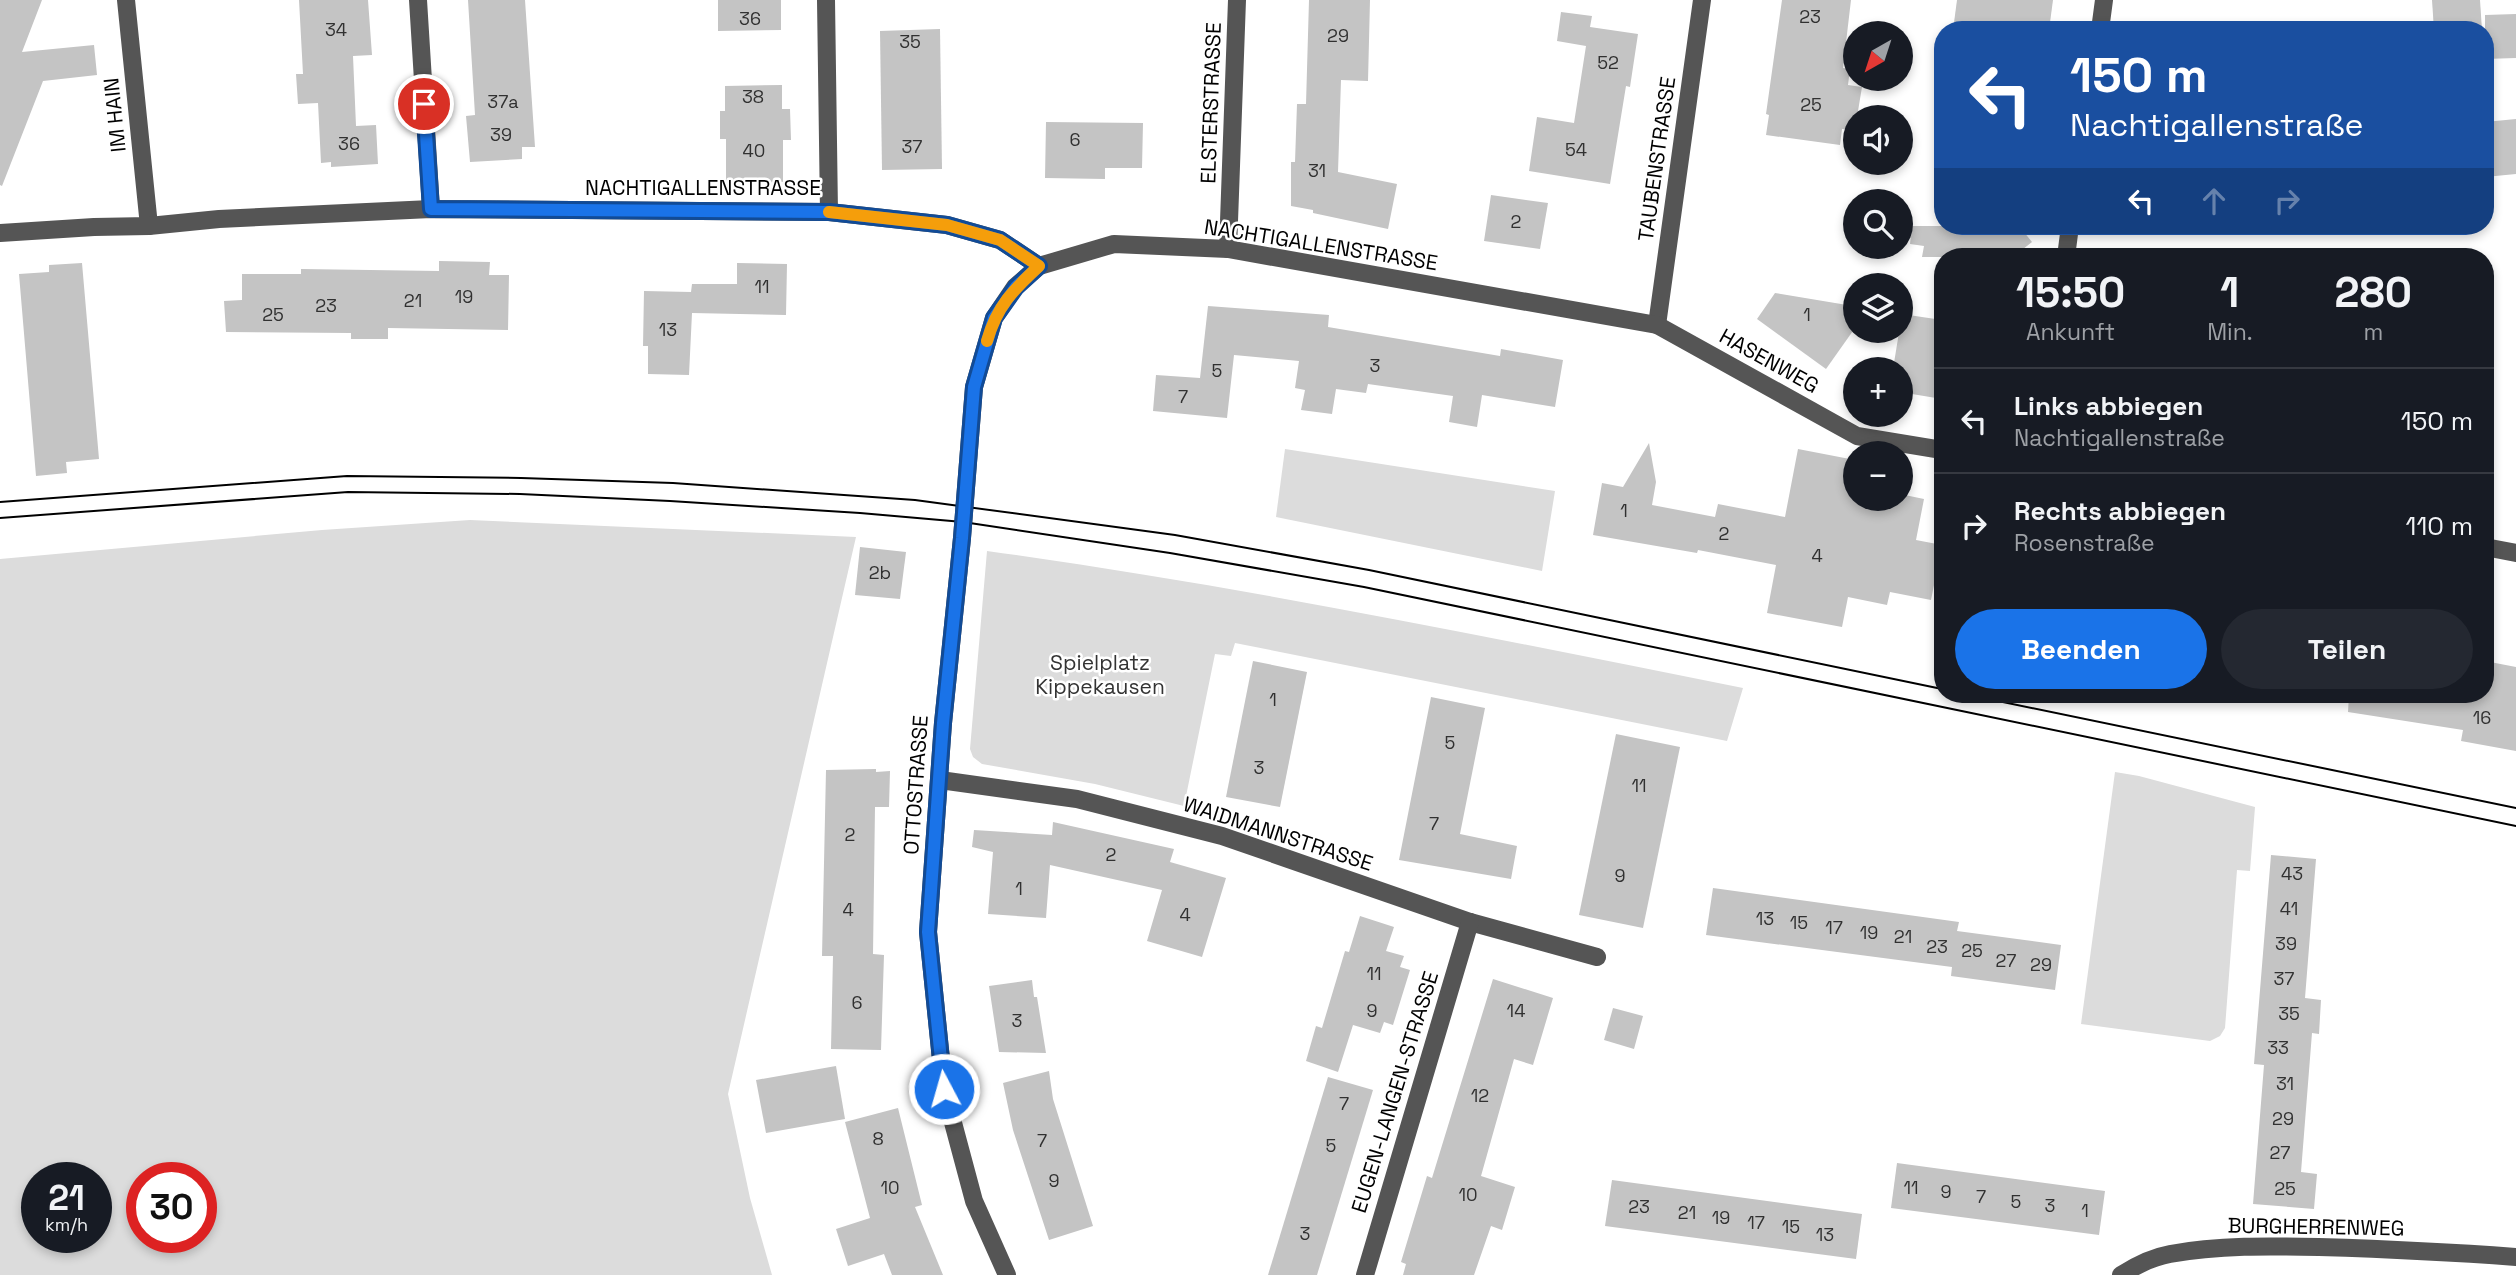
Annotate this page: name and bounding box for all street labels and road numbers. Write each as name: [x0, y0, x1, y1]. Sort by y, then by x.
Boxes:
street label: ELSTERSTRASSE: [1194, 22, 1227, 184]
street label: TAUBENSTRASSE: [1632, 75, 1681, 243]
street label: IM HAIN: [97, 76, 132, 154]
street label: NACHTIGALLENSTRASSE: [585, 174, 821, 201]
street label: NACHTIGALLENSTRASSE: [1202, 213, 1440, 276]
street label: HASENWEG: [1715, 322, 1824, 399]
street label: OTTOSTRASSE: [897, 714, 934, 856]
street label: WAIDMANNSTRASSE: [1180, 790, 1376, 877]
street label: EUGEN-LANGEN-STRASSE: [1345, 968, 1444, 1216]
street label: BURGHERRENWEG: [2227, 1211, 2405, 1242]

